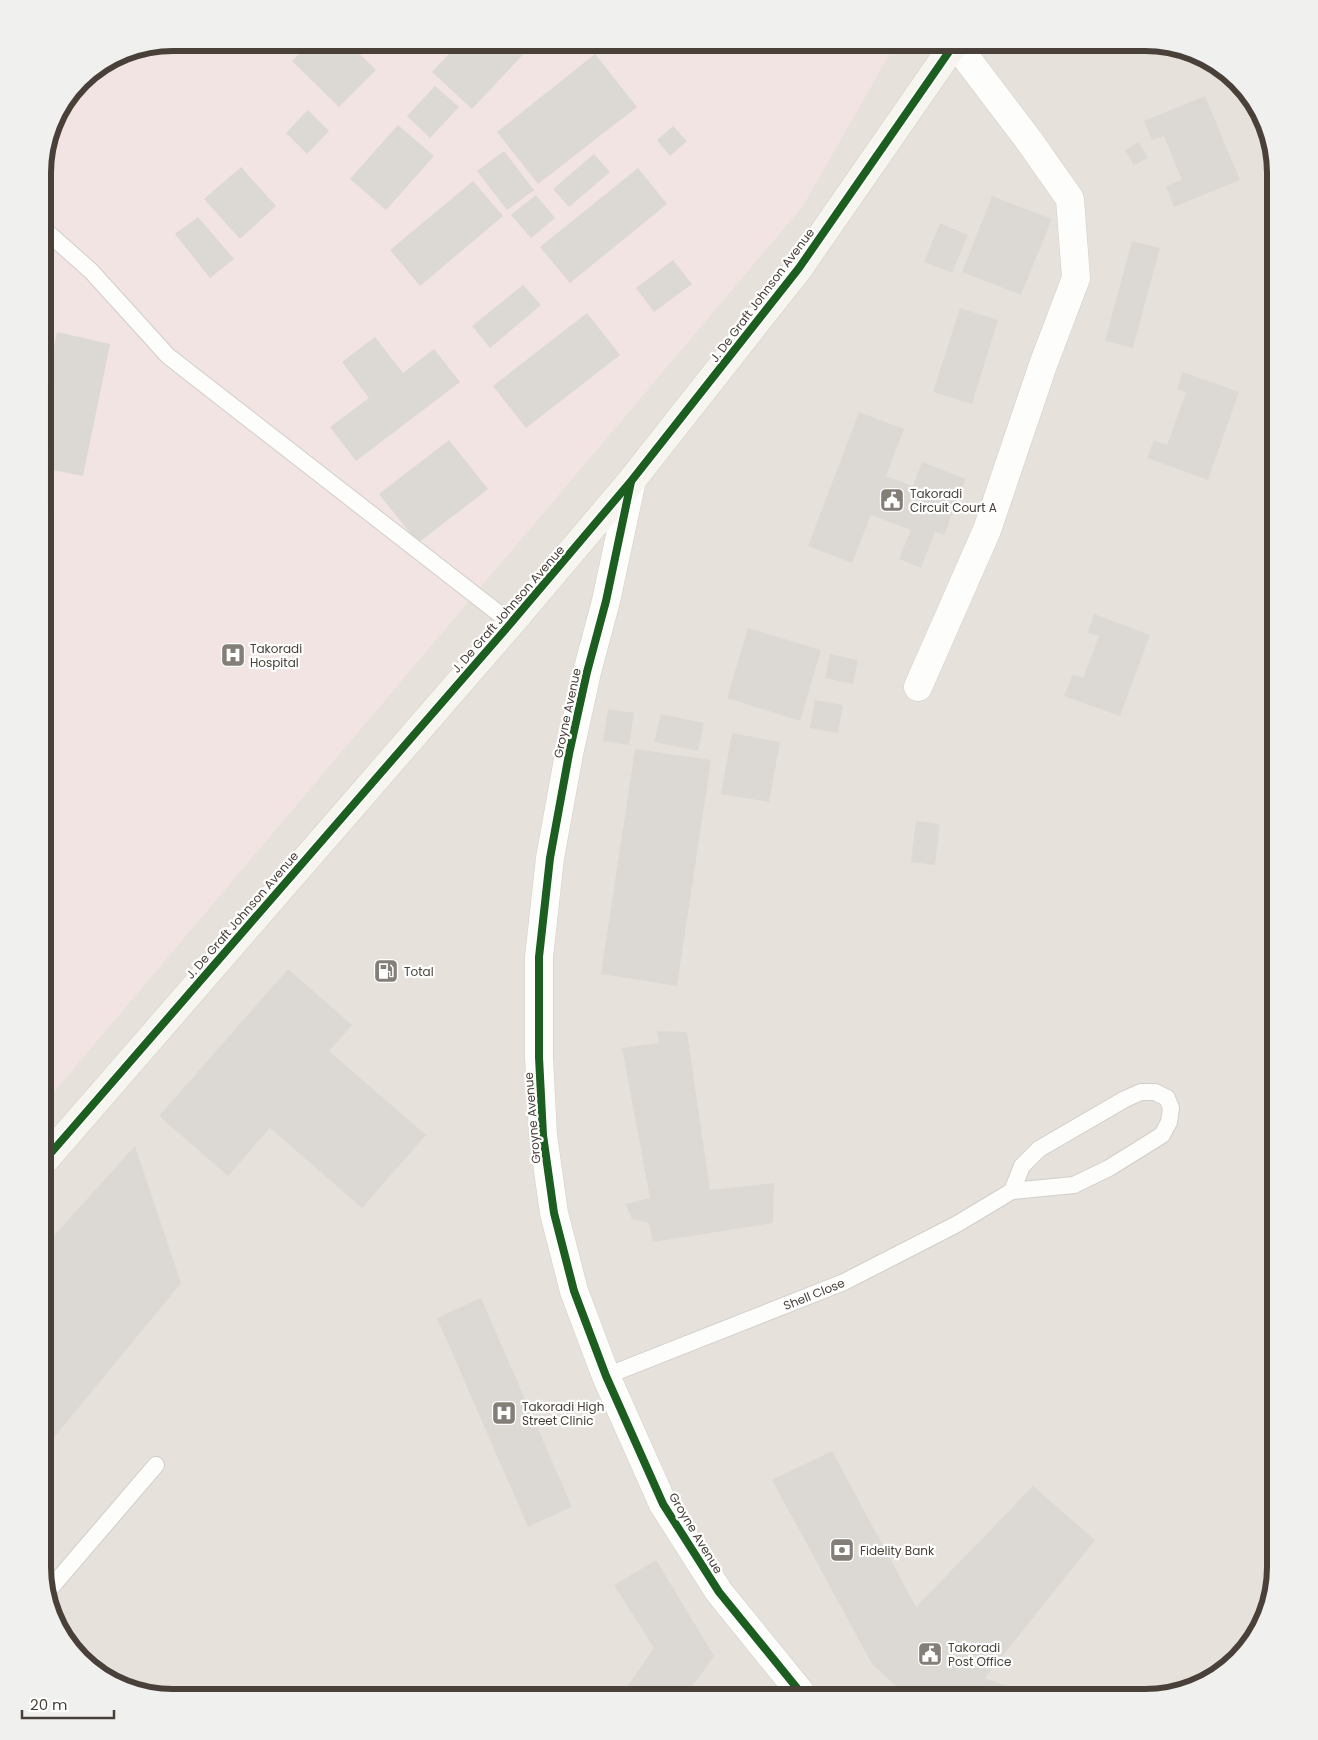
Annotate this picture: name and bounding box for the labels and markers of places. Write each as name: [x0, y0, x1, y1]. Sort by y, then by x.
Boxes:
place label: Takoradi Circuit Court A: [910, 485, 997, 516]
public building icon: Takoradi Circuit Court A: [879, 487, 905, 513]
place label: Takoradi Hospital: [250, 640, 302, 671]
hospital icon: Takoradi Hospital: [220, 642, 246, 668]
fuel station icon: Total: [373, 958, 399, 984]
place label: Total: [404, 963, 434, 980]
place label: Takoradi High Street Clinic: [522, 1398, 604, 1429]
hospital icon: Takoradi High Street Clinic: [491, 1400, 517, 1426]
bank icon: Fidelity Bank: [829, 1537, 855, 1563]
place label: Fidelity Bank: [860, 1542, 935, 1559]
place label: Takoradi Post Office: [948, 1639, 1011, 1670]
public building icon: Takoradi Post Office: [917, 1641, 943, 1667]

